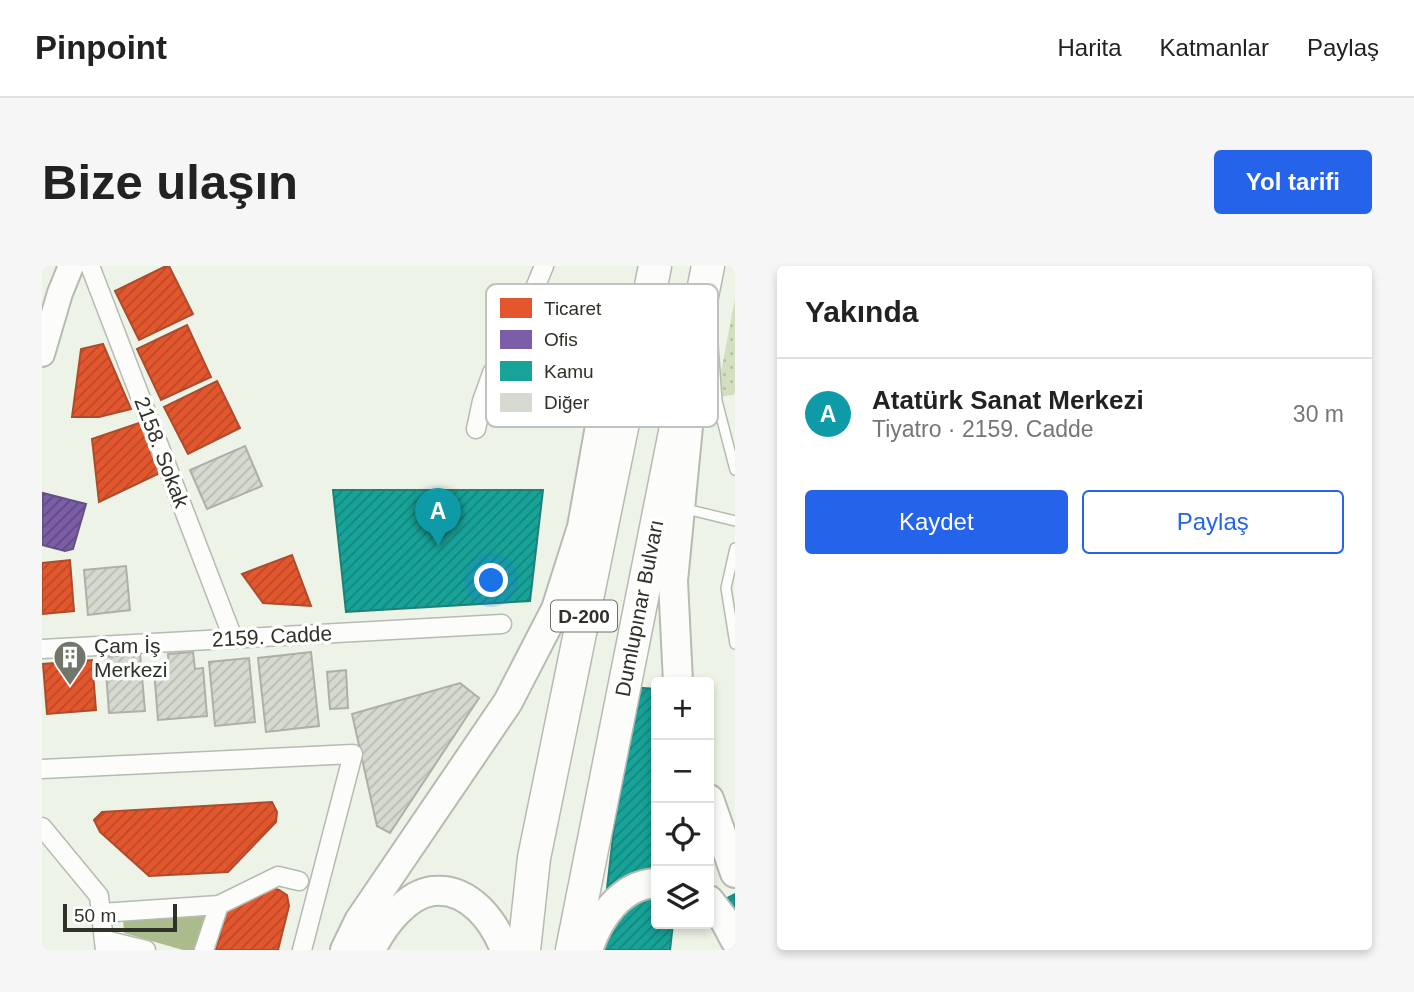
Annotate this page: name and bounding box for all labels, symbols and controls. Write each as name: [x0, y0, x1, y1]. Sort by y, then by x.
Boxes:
text: Pinpoint: [35, 29, 167, 66]
text: Harita: [1058, 34, 1122, 61]
text: Katmanlar: [1160, 34, 1269, 61]
text: Paylaş: [1307, 34, 1379, 61]
button: Yol tarifi: [1214, 150, 1372, 214]
text: Bize ulaşın: [42, 155, 298, 209]
legend: [486, 284, 718, 427]
text: Yakında: [805, 295, 918, 328]
text: Ticaret: [544, 298, 602, 319]
text: Ofis: [544, 329, 578, 350]
text: Kamu: [544, 361, 594, 382]
text: Atatürk Sanat Merkezi: [872, 385, 1144, 415]
text: Diğer: [544, 392, 590, 413]
street label: 2158. Sokak: [130, 393, 194, 511]
text: A: [820, 401, 836, 427]
text: 30 m: [1293, 401, 1344, 427]
text: Tiyatro · 2159. Cadde: [872, 416, 1094, 442]
pin: A: [415, 488, 461, 546]
button: Kaydet: [805, 490, 1068, 554]
button: Paylaş: [1082, 490, 1344, 554]
street label: Dumlupınar Bulvarı: [611, 518, 667, 698]
your location: [474, 563, 508, 597]
road number: D-200: [551, 600, 617, 632]
street label: 2159. Cadde: [211, 621, 333, 651]
place label: Çam İş Merkezi: [94, 634, 168, 681]
building icon: Çam İş Merkezi: [51, 638, 89, 687]
map controls: [651, 677, 714, 929]
button: +: [651, 677, 714, 740]
button: −: [651, 740, 714, 803]
button: locate: [651, 803, 714, 866]
button: layers: [651, 866, 714, 929]
scale bar: [63, 901, 177, 933]
text: 50 m: [74, 905, 116, 926]

